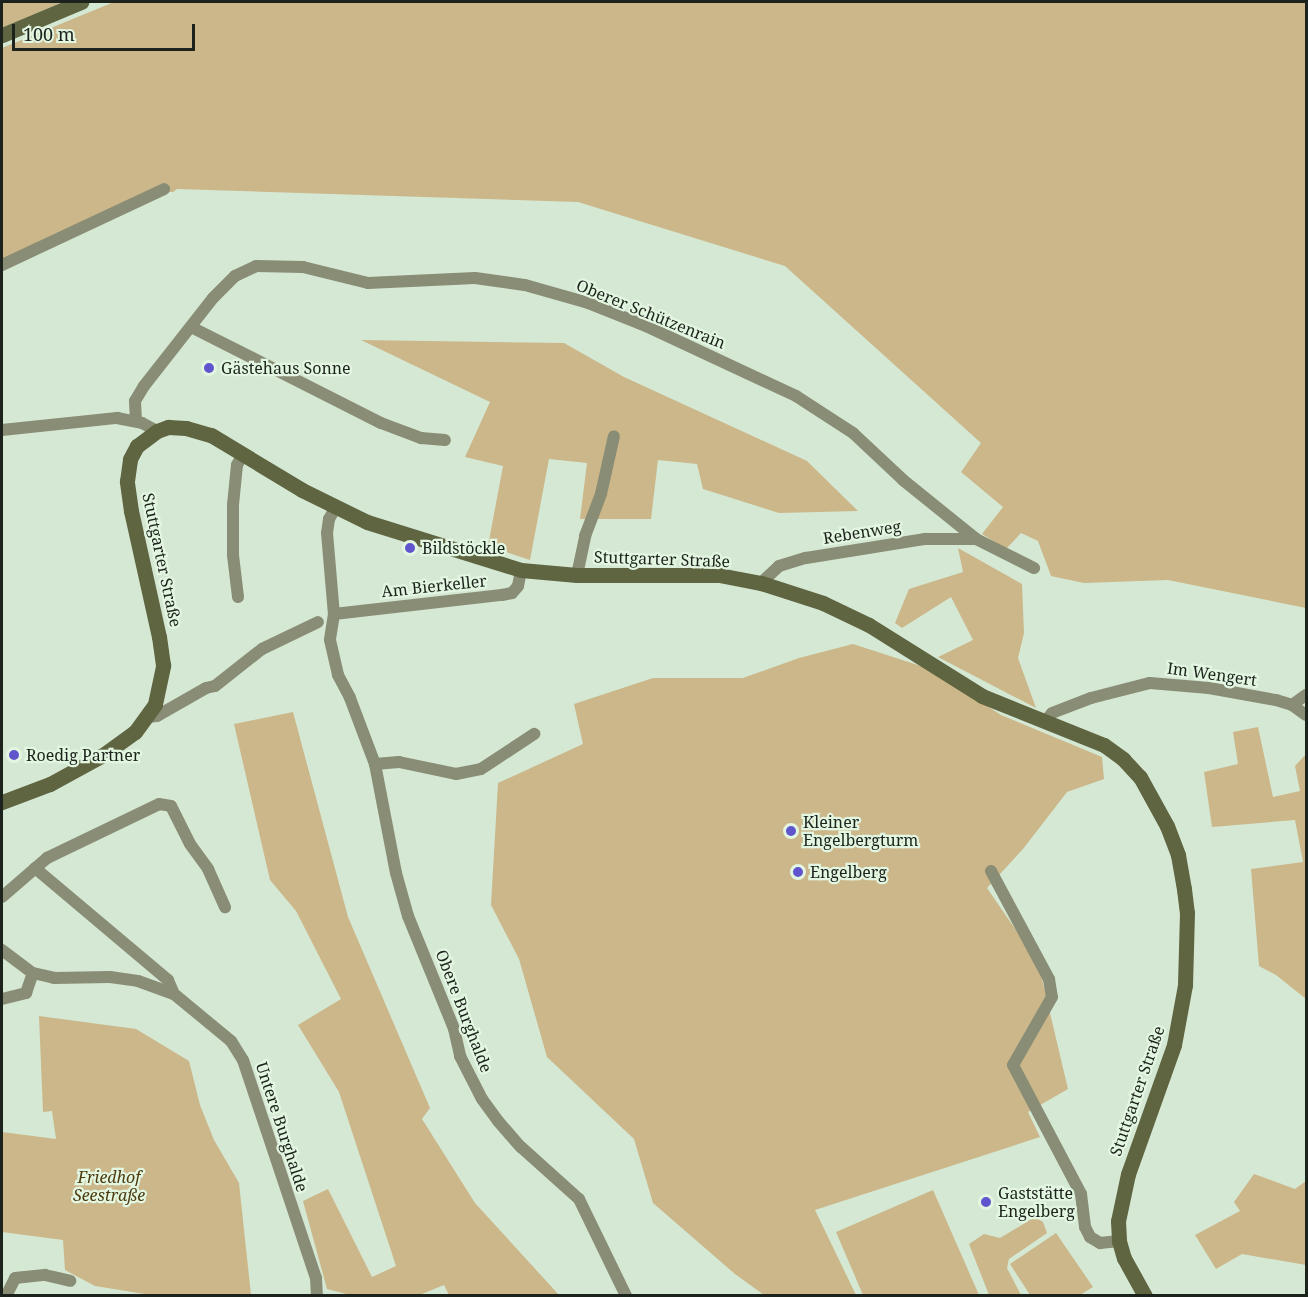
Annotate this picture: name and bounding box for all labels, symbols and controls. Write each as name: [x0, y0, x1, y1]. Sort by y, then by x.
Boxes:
scale bar: [15, 12, 198, 50]
text: 100 m: [23, 22, 75, 46]
street label: Oberer Schützenrain: [574, 275, 728, 353]
place label: Gästehaus Sonne: [221, 358, 351, 378]
marker: Gästehaus Sonne: [202, 361, 216, 375]
street label: Stuttgarter Straße: [138, 491, 186, 629]
street label: Rebenweg: [822, 516, 902, 548]
place label: Bildstöckle: [422, 538, 505, 558]
marker: Bildstöckle: [403, 541, 417, 555]
street label: Stuttgarter Straße: [594, 547, 730, 571]
street label: Am Bierkeller: [380, 571, 488, 601]
street label: Im Wengert: [1166, 658, 1258, 690]
place label: Roedig Partner: [26, 745, 140, 765]
marker: Roedig Partner: [7, 748, 21, 762]
place label: Kleiner Engelbergturm: [803, 812, 918, 850]
marker: Kleiner Engelbergturm: [784, 824, 798, 838]
place label: Engelberg: [810, 862, 887, 882]
marker: Engelberg: [791, 865, 805, 879]
street label: Obere Burghalde: [432, 947, 496, 1075]
street label: Stuttgarter Straße: [1106, 1023, 1168, 1159]
street label: Untere Burghalde: [252, 1060, 312, 1194]
park label: Friedhof Seestraße: [73, 1167, 145, 1205]
place label: Gaststätte Engelberg: [998, 1183, 1075, 1221]
marker: Gaststätte Engelberg: [979, 1195, 993, 1209]

